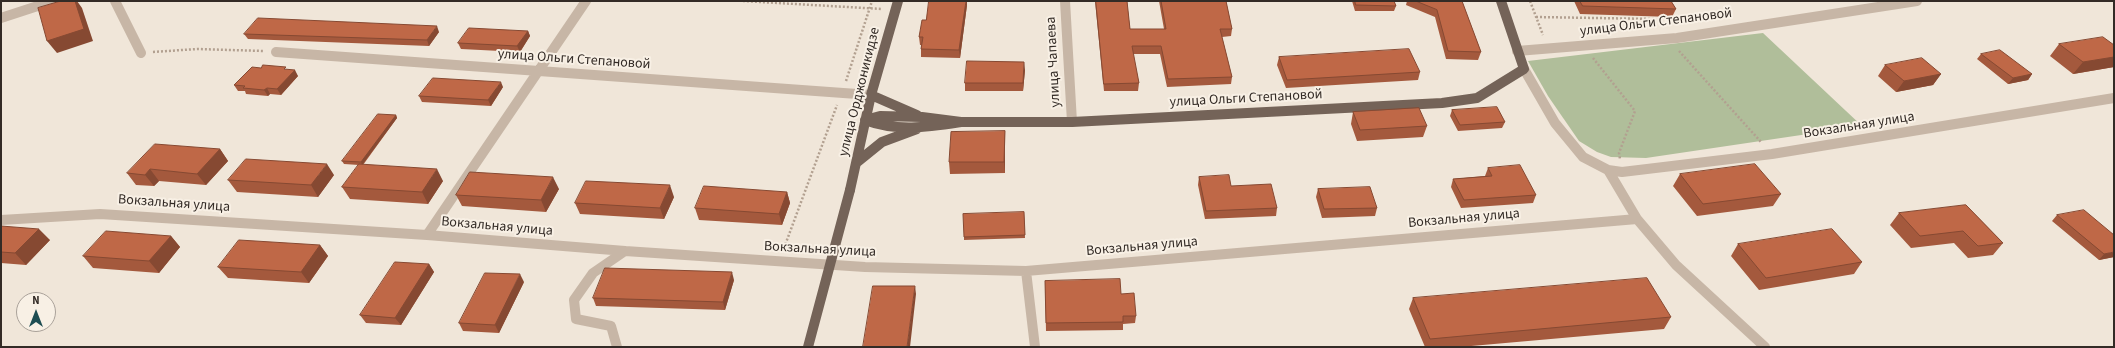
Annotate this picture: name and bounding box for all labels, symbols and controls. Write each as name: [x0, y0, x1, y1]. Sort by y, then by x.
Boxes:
street label: улица Ольги Степановой: [1579, 5, 1733, 41]
street label: улица Чапаева: [1043, 16, 1065, 108]
street label: улица Орджоникидзе: [836, 26, 884, 158]
street label: улица Ольги Степановой: [497, 46, 651, 74]
street label: улица Ольги Степановой: [1169, 87, 1323, 111]
street label: Вокзальная улица: [1802, 109, 1916, 143]
street label: Вокзальная улица: [117, 192, 231, 216]
street label: Вокзальная улица: [1407, 206, 1521, 232]
street label: Вокзальная улица: [440, 214, 554, 240]
street label: Вокзальная улица: [1085, 234, 1199, 260]
street label: Вокзальная улица: [764, 239, 876, 261]
north arrow: [16, 292, 56, 332]
text: N: [32, 293, 40, 308]

